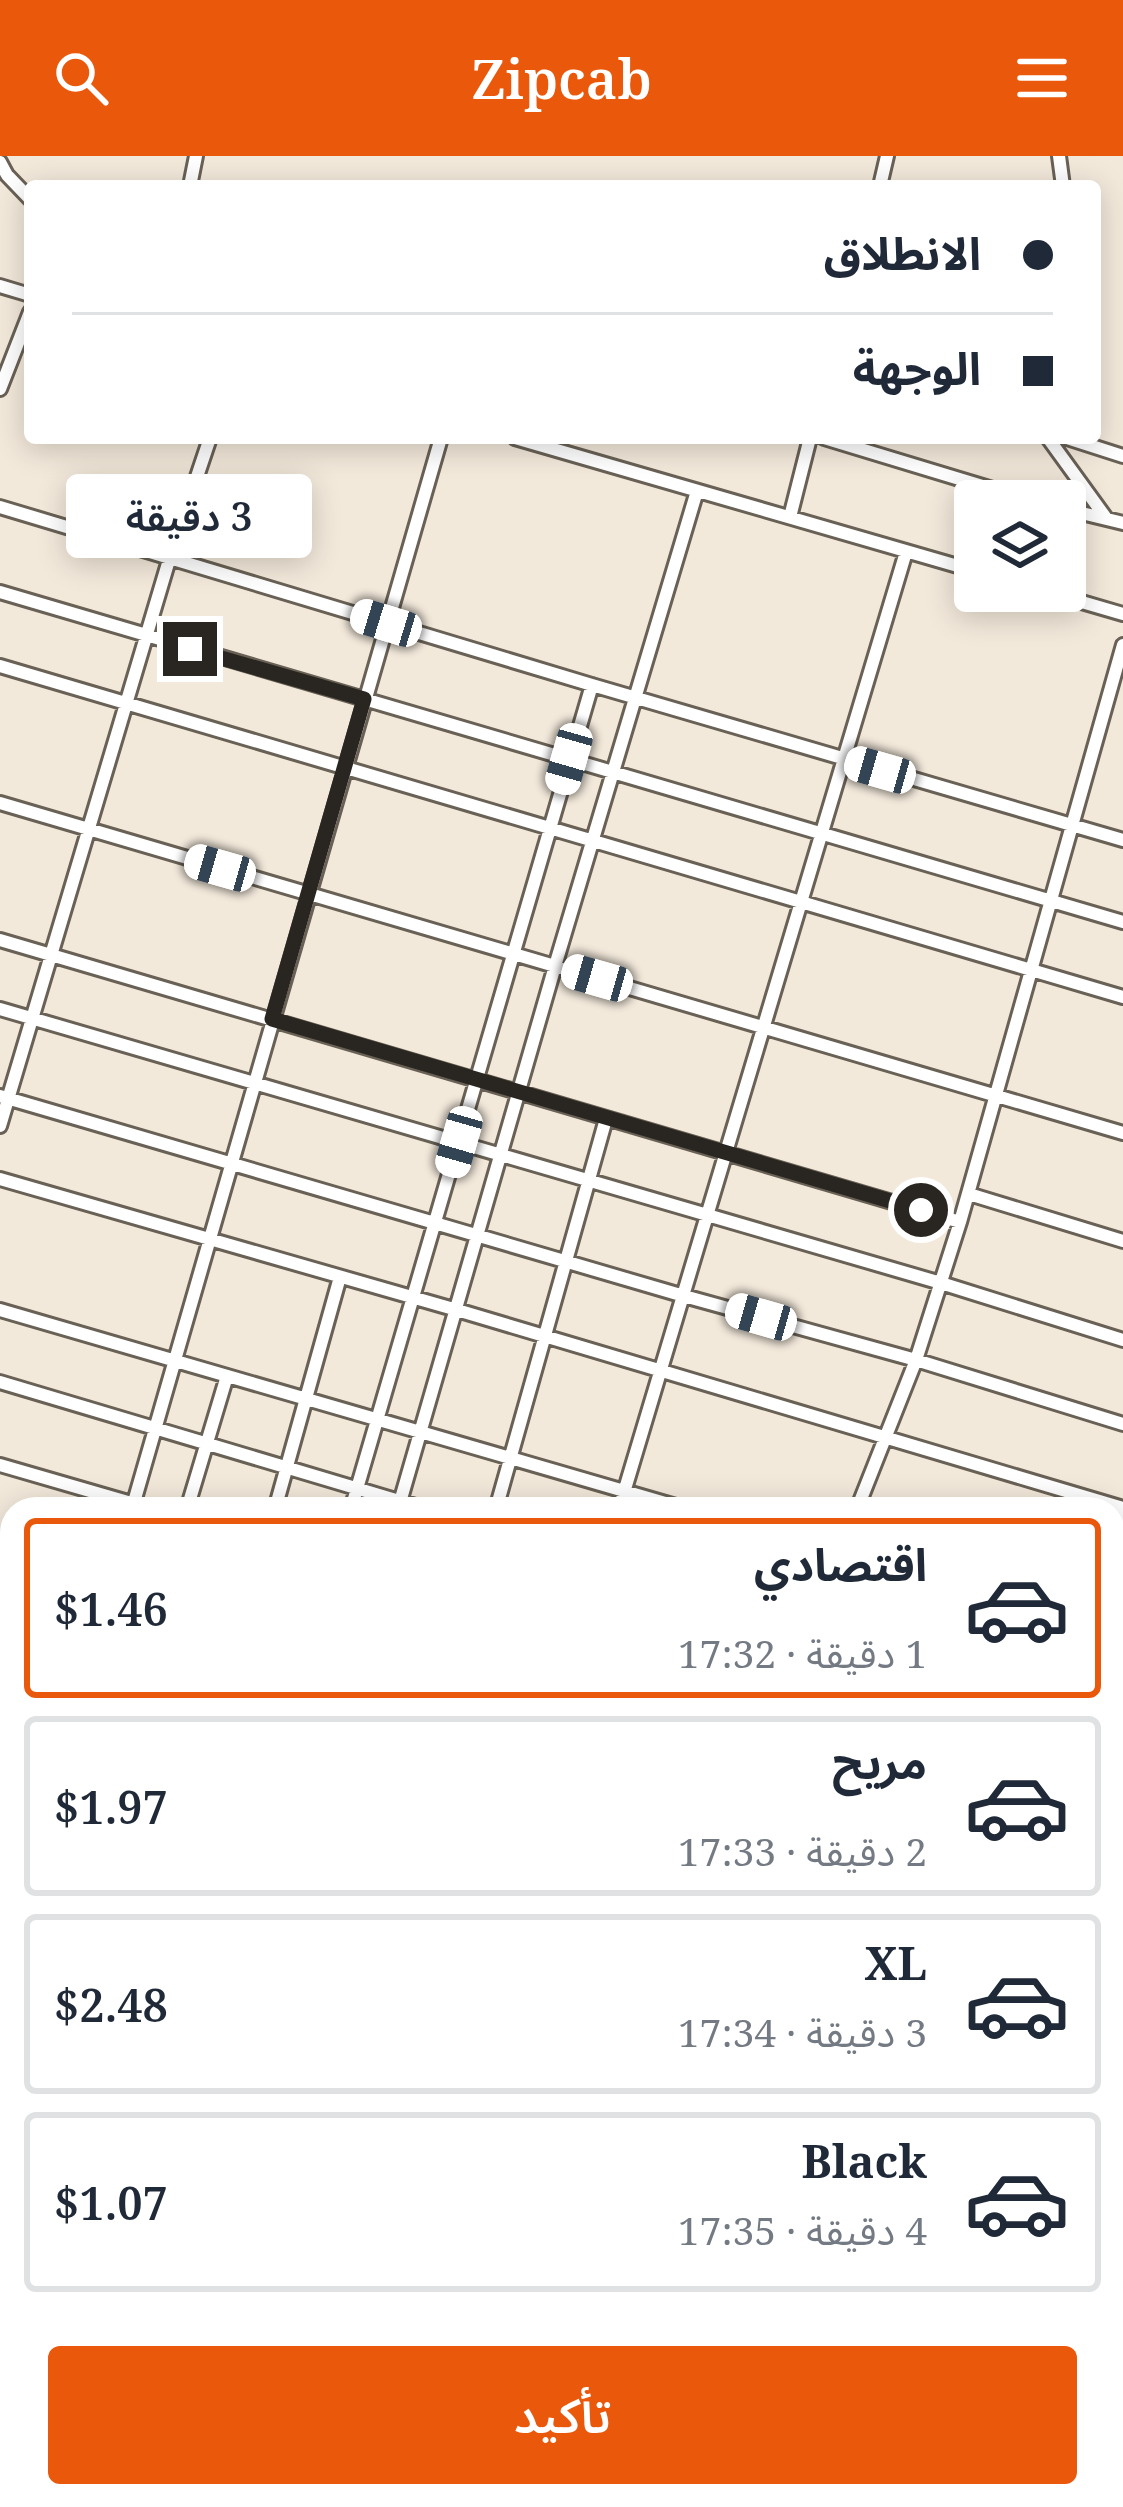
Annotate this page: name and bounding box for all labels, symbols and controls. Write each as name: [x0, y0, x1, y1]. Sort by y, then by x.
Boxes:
text: Zipcab: [471, 41, 652, 115]
icon: search: [48, 45, 114, 111]
icon: menu: [1009, 45, 1075, 111]
text: الانطلاق: [824, 222, 981, 283]
text: الوجهة: [853, 337, 981, 398]
callout: 3 دقيقة: [67, 475, 313, 559]
map controls: [954, 480, 1086, 612]
button: layers: [954, 480, 1086, 612]
text: 3 دقيقة: [126, 489, 252, 542]
car: [346, 595, 426, 651]
route end: [163, 622, 217, 676]
car: [542, 719, 596, 799]
car: [840, 743, 920, 797]
car: [180, 841, 260, 895]
car: [557, 951, 637, 1005]
car: [432, 1102, 486, 1182]
route start: [894, 1183, 948, 1237]
car: [721, 1290, 801, 1344]
text: اقتصادي: [754, 1533, 927, 1594]
icon: car: [963, 1554, 1071, 1662]
text: $1.46: [54, 1578, 168, 1639]
text: 1 دقيقة · 17:32: [678, 1626, 927, 1679]
text: مريح: [832, 1731, 927, 1792]
icon: car: [963, 1752, 1071, 1860]
text: $1.97: [54, 1776, 168, 1837]
text: 2 دقيقة · 17:33: [678, 1824, 927, 1877]
text: XL: [865, 1932, 927, 1993]
icon: car: [963, 1950, 1071, 2058]
text: $2.48: [54, 1974, 168, 2035]
text: 3 دقيقة · 17:34: [678, 2005, 927, 2058]
text: Black: [802, 2130, 927, 2191]
icon: car: [963, 2148, 1071, 2256]
text: $1.07: [54, 2172, 168, 2233]
text: 4 دقيقة · 17:35: [678, 2203, 927, 2256]
button: تأكيد: [48, 2346, 1077, 2484]

